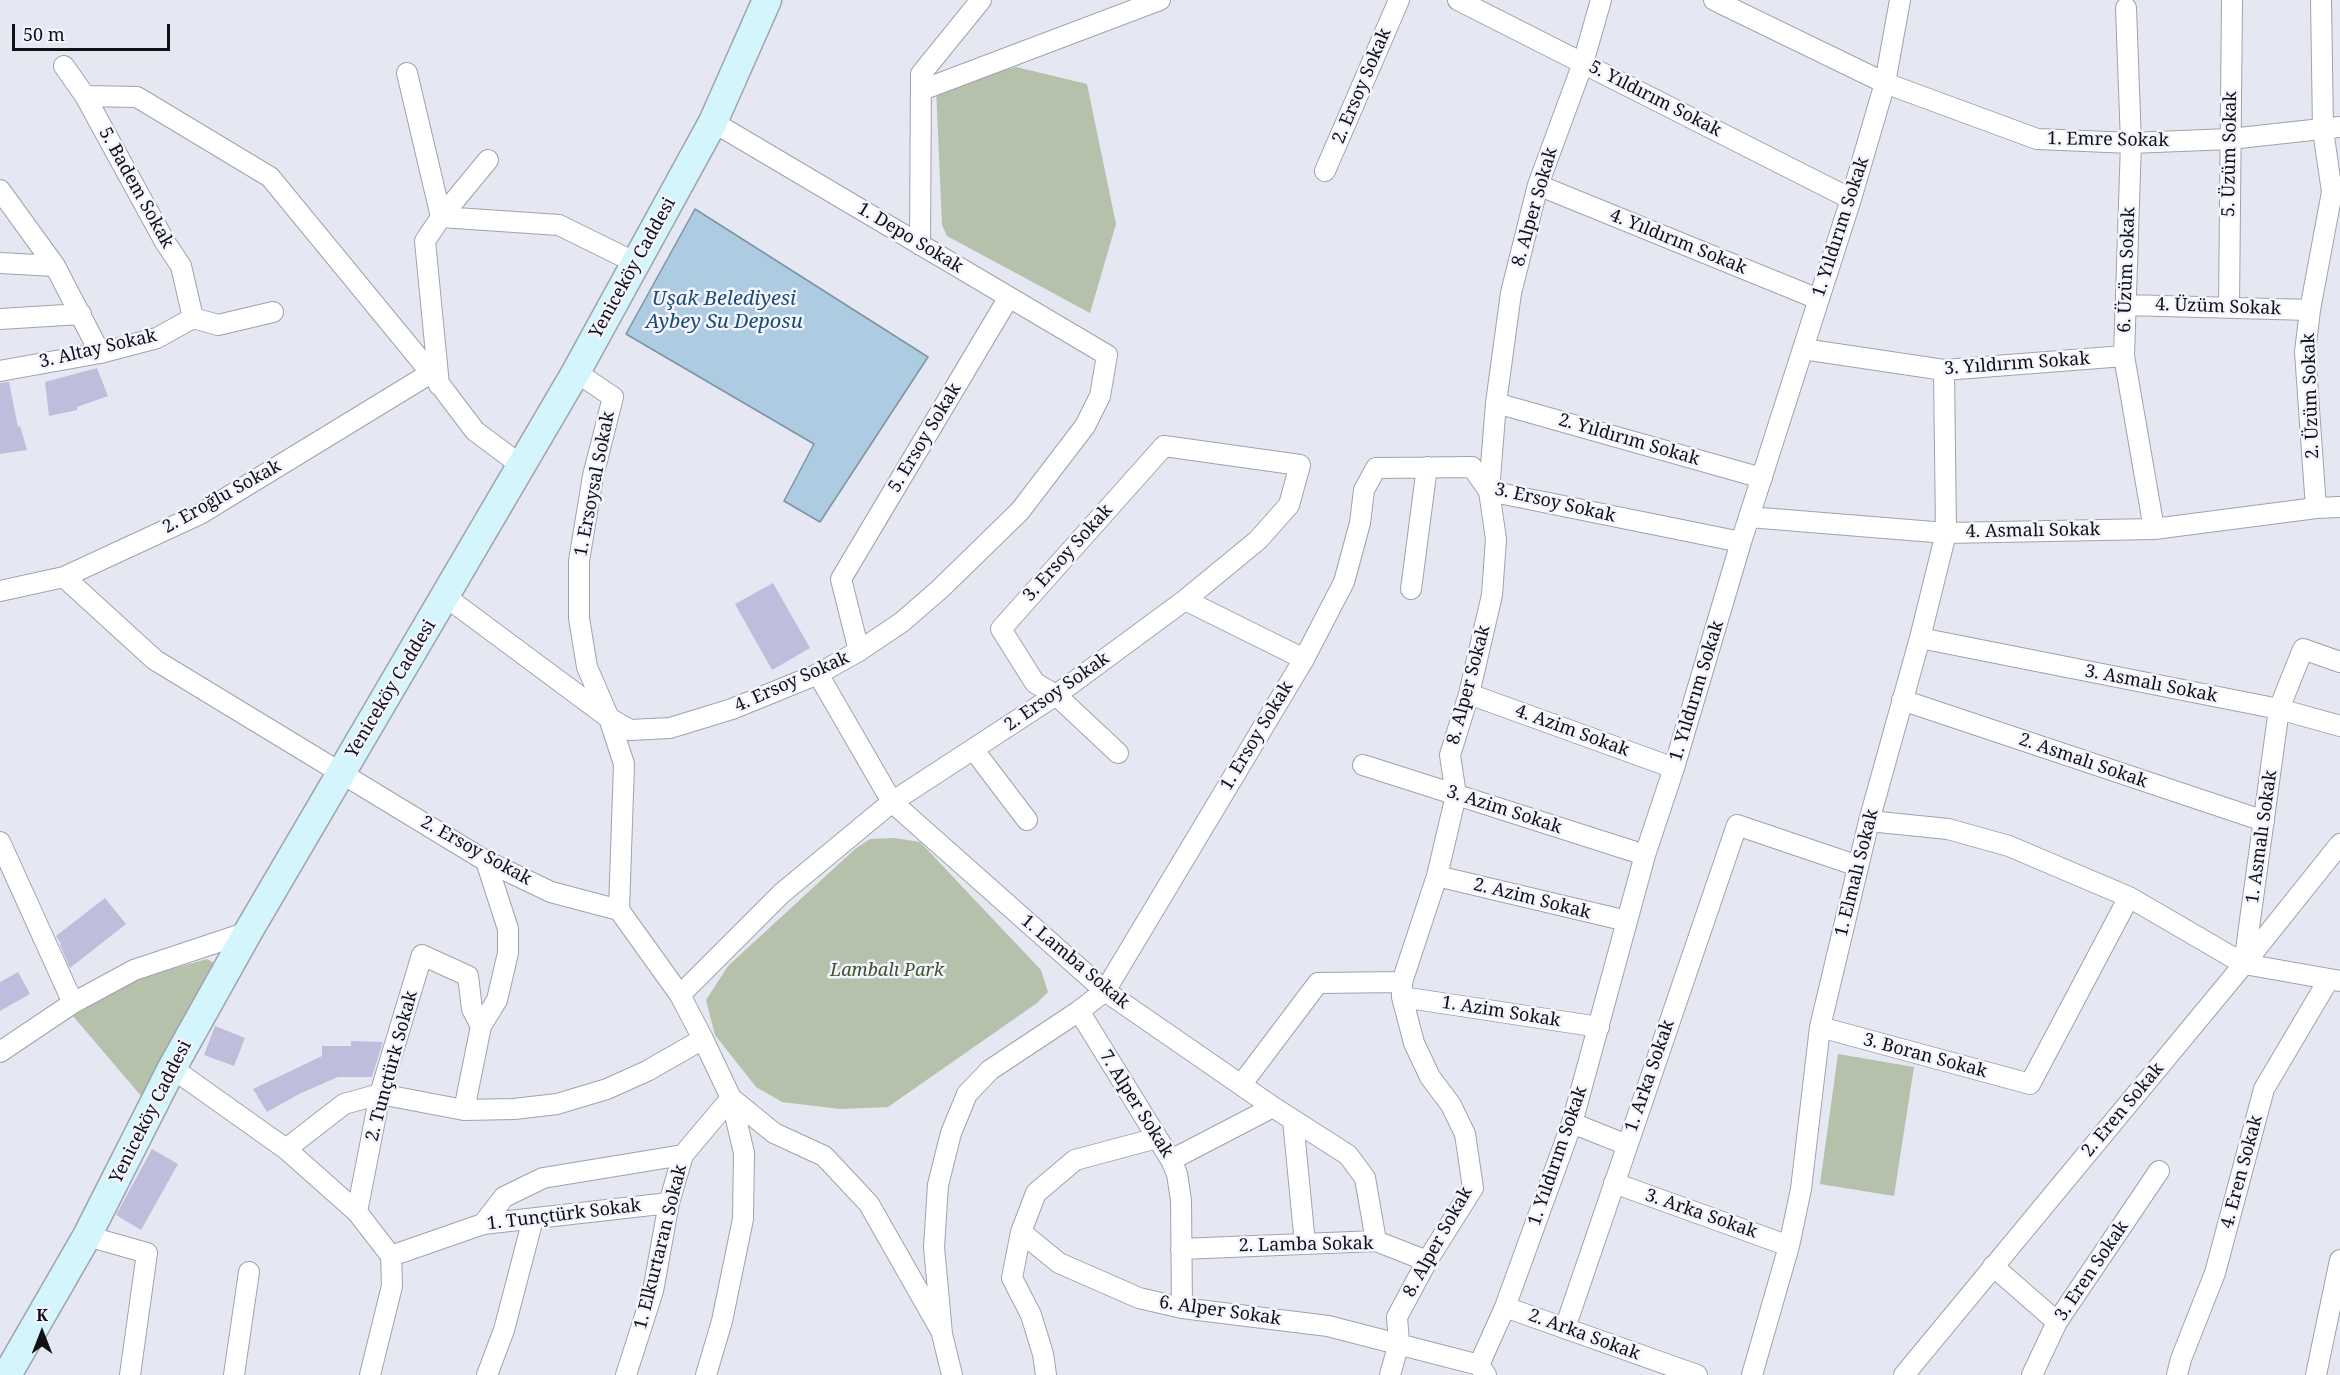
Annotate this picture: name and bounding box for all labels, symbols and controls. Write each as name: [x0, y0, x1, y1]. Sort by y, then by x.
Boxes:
scale bar: [15, 12, 172, 50]
text: 50 m: [23, 22, 65, 46]
street label: 2. Ersoy Sokak: [1328, 25, 1396, 147]
street label: 5. Yıldırım Sokak: [1585, 56, 1725, 142]
street label: 5. Üzüm Sokak: [2218, 91, 2242, 217]
street label: 5. Badem Sokak: [94, 124, 178, 252]
street label: 1. Emre Sokak: [2047, 128, 2169, 152]
street label: 8. Alper Sokak: [1508, 145, 1562, 269]
street label: 1. Yıldırım Sokak: [1808, 154, 1874, 300]
street label: Yeniceköy Caddesi: [585, 194, 681, 342]
street label: 1. Depo Sokak: [853, 198, 967, 278]
street label: 4. Yıldırım Sokak: [1606, 205, 1750, 279]
street label: 6. Üzüm Sokak: [2114, 207, 2140, 333]
water label: Uşak Belediyesi Aybey Su Deposu: [645, 287, 803, 334]
street label: 4. Üzüm Sokak: [2155, 294, 2281, 320]
street label: 3. Altay Sokak: [37, 325, 159, 373]
street label: 2. Üzüm Sokak: [2298, 333, 2324, 459]
street label: 3. Yıldırım Sokak: [1943, 348, 2091, 380]
street label: 5. Ersoy Sokak: [884, 380, 966, 496]
street label: 1. Ersoysal Sokak: [570, 410, 620, 558]
street label: 2. Yıldırım Sokak: [1556, 410, 1702, 470]
street label: 2. Eroğlu Sokak: [159, 456, 285, 538]
street label: 3. Ersoy Sokak: [1493, 479, 1617, 527]
street label: 3. Ersoy Sokak: [1019, 500, 1117, 606]
street label: 4. Asmalı Sokak: [1966, 519, 2100, 543]
street label: Yeniceköy Caddesi: [341, 616, 441, 762]
street label: 1. Yıldırım Sokak: [1665, 618, 1729, 764]
street label: 8. Alper Sokak: [1443, 623, 1495, 747]
street label: 4. Ersoy Sokak: [731, 647, 853, 717]
street label: 2. Ersoy Sokak: [1000, 648, 1114, 736]
street label: 3. Asmalı Sokak: [2083, 661, 2219, 707]
street label: 1. Ersoy Sokak: [1216, 678, 1298, 794]
street label: 4. Azim Sokak: [1512, 700, 1632, 762]
street label: 2. Asmalı Sokak: [2016, 729, 2150, 793]
street label: 1. Asmalı Sokak: [2242, 769, 2282, 905]
street label: 3. Azim Sokak: [1444, 781, 1564, 839]
street label: 1. Elmalı Sokak: [1831, 807, 1883, 939]
street label: 2. Ersoy Sokak: [417, 812, 535, 890]
street label: 2. Azim Sokak: [1471, 874, 1593, 924]
street label: 1. Lamba Sokak: [1016, 910, 1134, 1014]
park label: Lambalı Park: [830, 960, 944, 982]
street label: 2. Tunçtürk Sokak: [362, 988, 422, 1144]
street label: 1. Azim Sokak: [1440, 992, 1562, 1032]
street label: 1. Arka Sokak: [1621, 1017, 1679, 1135]
street label: 3. Boran Sokak: [1861, 1029, 1989, 1083]
street label: Yeniceköy Caddesi: [106, 1037, 196, 1187]
street label: 7. Alper Sokak: [1094, 1046, 1178, 1162]
street label: 2. Eren Sokak: [2077, 1059, 2169, 1161]
street label: 1. Yıldırım Sokak: [1524, 1083, 1592, 1229]
street label: 4. Eren Sokak: [2217, 1113, 2267, 1231]
street label: 1. Elkurtaran Sokak: [630, 1162, 692, 1332]
street label: 8. Alper Sokak: [1399, 1183, 1477, 1301]
street label: 3. Arka Sokak: [1642, 1185, 1760, 1243]
street label: 1. Tunçtürk Sokak: [486, 1195, 642, 1235]
street label: 3. Eren Sokak: [2051, 1217, 2133, 1325]
street label: 2. Lamba Sokak: [1238, 1233, 1374, 1257]
street label: 6. Alper Sokak: [1158, 1292, 1282, 1330]
north arrow: [12, 1303, 72, 1363]
text: K: [36, 1304, 48, 1326]
street label: 2. Arka Sokak: [1525, 1305, 1643, 1365]

